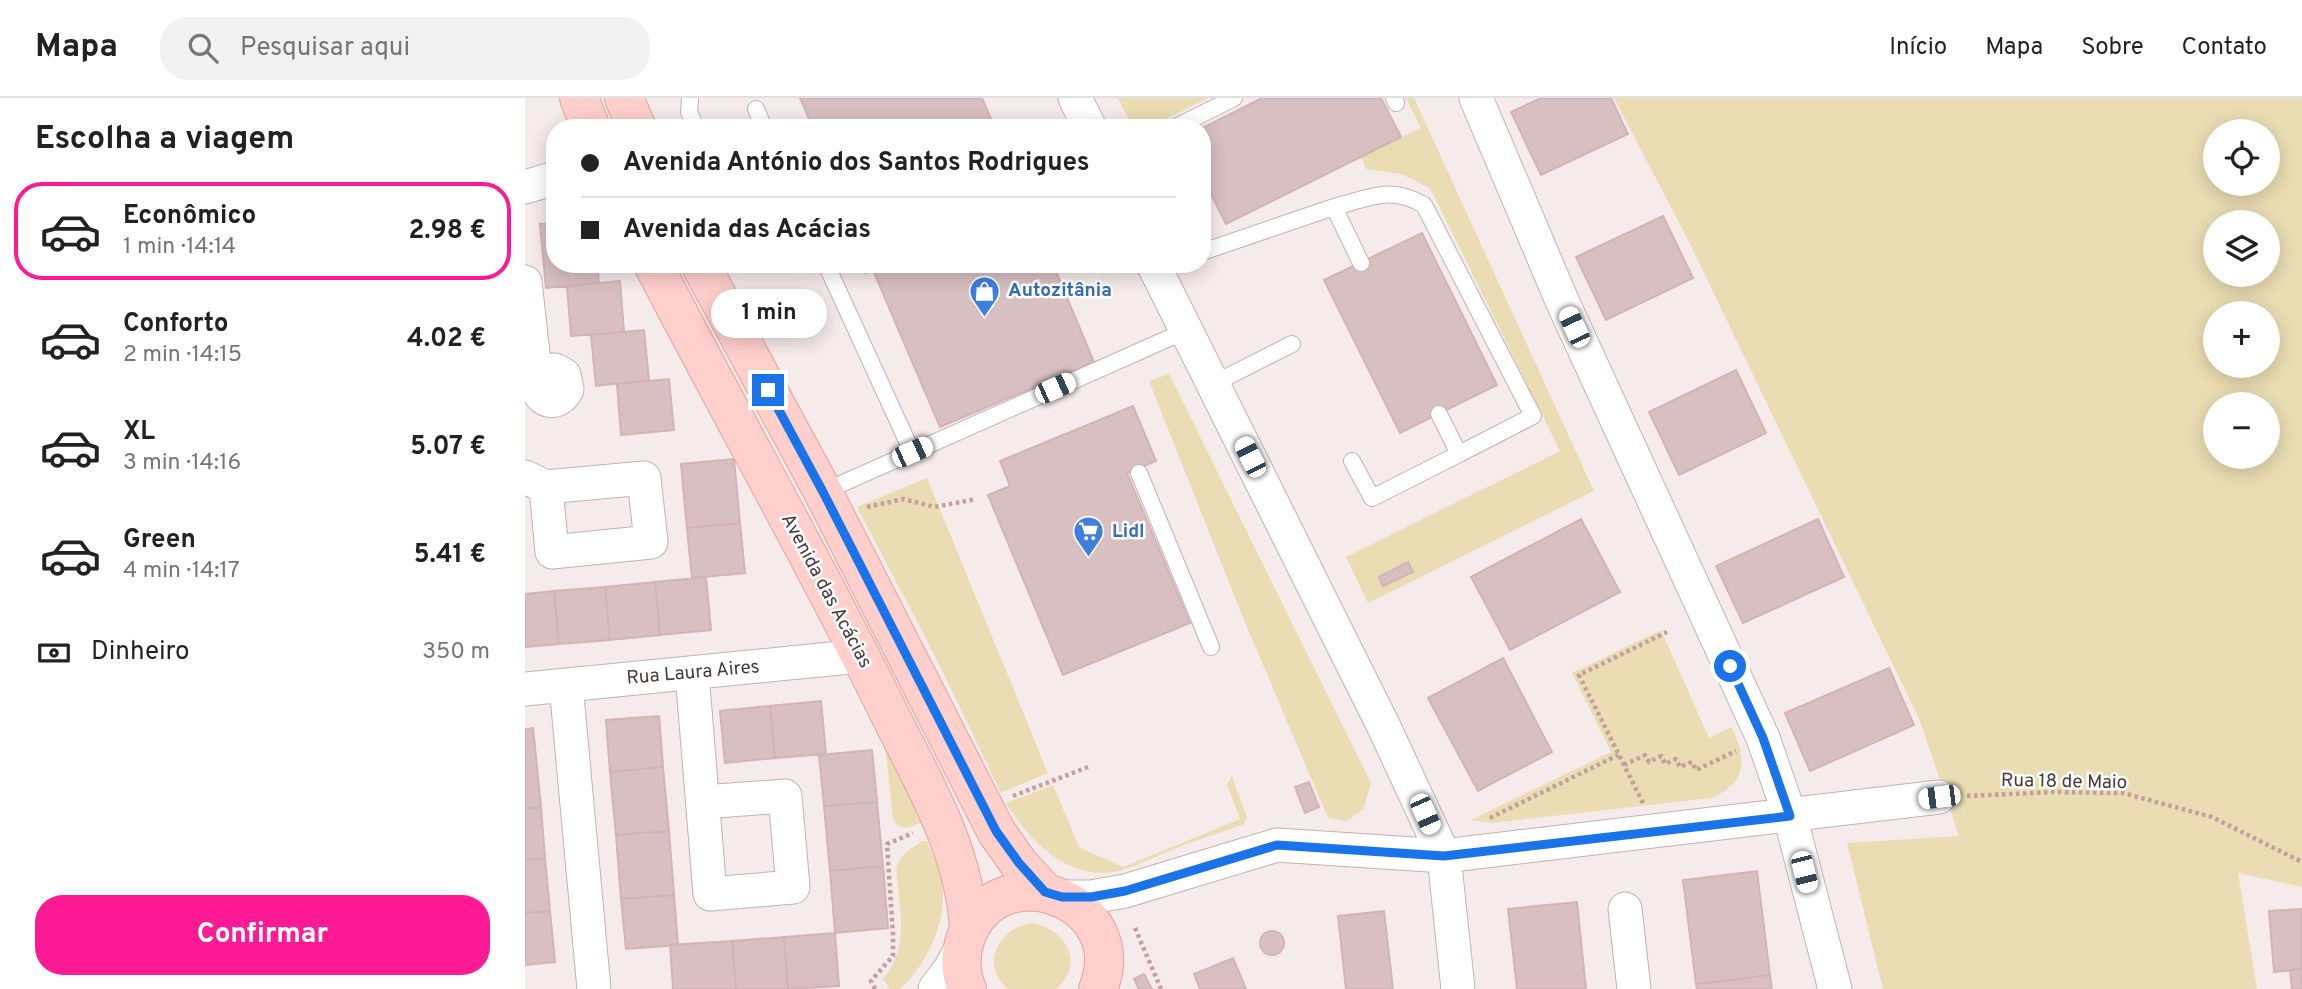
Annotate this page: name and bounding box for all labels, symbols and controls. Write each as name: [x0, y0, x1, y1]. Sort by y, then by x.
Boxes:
search box: [160, 17, 650, 80]
text: Mapa: [35, 27, 118, 69]
icon: search: [184, 29, 222, 67]
text: Pesquisar aqui: [240, 32, 410, 65]
text: Início: [1889, 33, 1947, 63]
text: Mapa: [1985, 33, 2043, 63]
text: Sobre: [2081, 33, 2144, 63]
text: Contato: [2182, 33, 2267, 63]
map controls: [2203, 119, 2280, 469]
button: locate: [2203, 119, 2280, 196]
text: Escolha a viagem: [35, 120, 294, 160]
text: Avenida António dos Santos Rodrigues: [623, 147, 1090, 180]
icon: car: [39, 200, 102, 263]
text: Econômico: [123, 200, 256, 233]
button: layers: [2203, 210, 2280, 287]
text: Avenida das Acácias: [623, 214, 871, 247]
text: 2.98 €: [408, 215, 486, 248]
text: 1 min · 14:14: [123, 233, 236, 262]
shop icon: Autozitânia: [968, 274, 1002, 318]
place label: Autozitânia: [1008, 279, 1112, 303]
callout: 1 min: [710, 288, 826, 338]
text: 1 min: [741, 299, 797, 328]
button: +: [2203, 301, 2280, 378]
car: [1556, 304, 1593, 350]
icon: car: [39, 308, 102, 371]
text: Conforto: [123, 308, 229, 341]
text: 4.02 €: [407, 323, 486, 356]
text: 2 min · 14:15: [123, 341, 242, 370]
car: [1032, 370, 1079, 406]
route end: [752, 374, 784, 406]
button: −: [2203, 392, 2280, 469]
icon: car: [39, 416, 102, 479]
text: XL: [123, 416, 155, 449]
text: 5.07 €: [410, 431, 486, 464]
car: [889, 434, 936, 470]
car: [1232, 434, 1269, 480]
text: 3 min · 14:16: [123, 449, 241, 478]
street label: Avenida das Acácias: [775, 510, 877, 672]
supermarket icon: Lidl: [1072, 515, 1106, 559]
place label: Lidl: [1112, 520, 1145, 544]
icon: car: [39, 524, 102, 587]
text: Green: [123, 524, 196, 557]
text: 5.41 €: [414, 539, 486, 572]
text: 4 min · 14:17: [123, 557, 240, 586]
icon: cash: [35, 634, 73, 672]
text: Dinheiro: [91, 636, 190, 669]
text: 350 m: [422, 638, 490, 667]
route start: [1714, 650, 1746, 682]
street label: Rua Laura Aires: [626, 655, 760, 691]
street label: Rua 18 de Maio: [2001, 769, 2127, 795]
car: [1917, 784, 1962, 810]
car: [1407, 791, 1444, 837]
car: [1789, 849, 1820, 895]
button: Confirmar: [35, 895, 490, 975]

